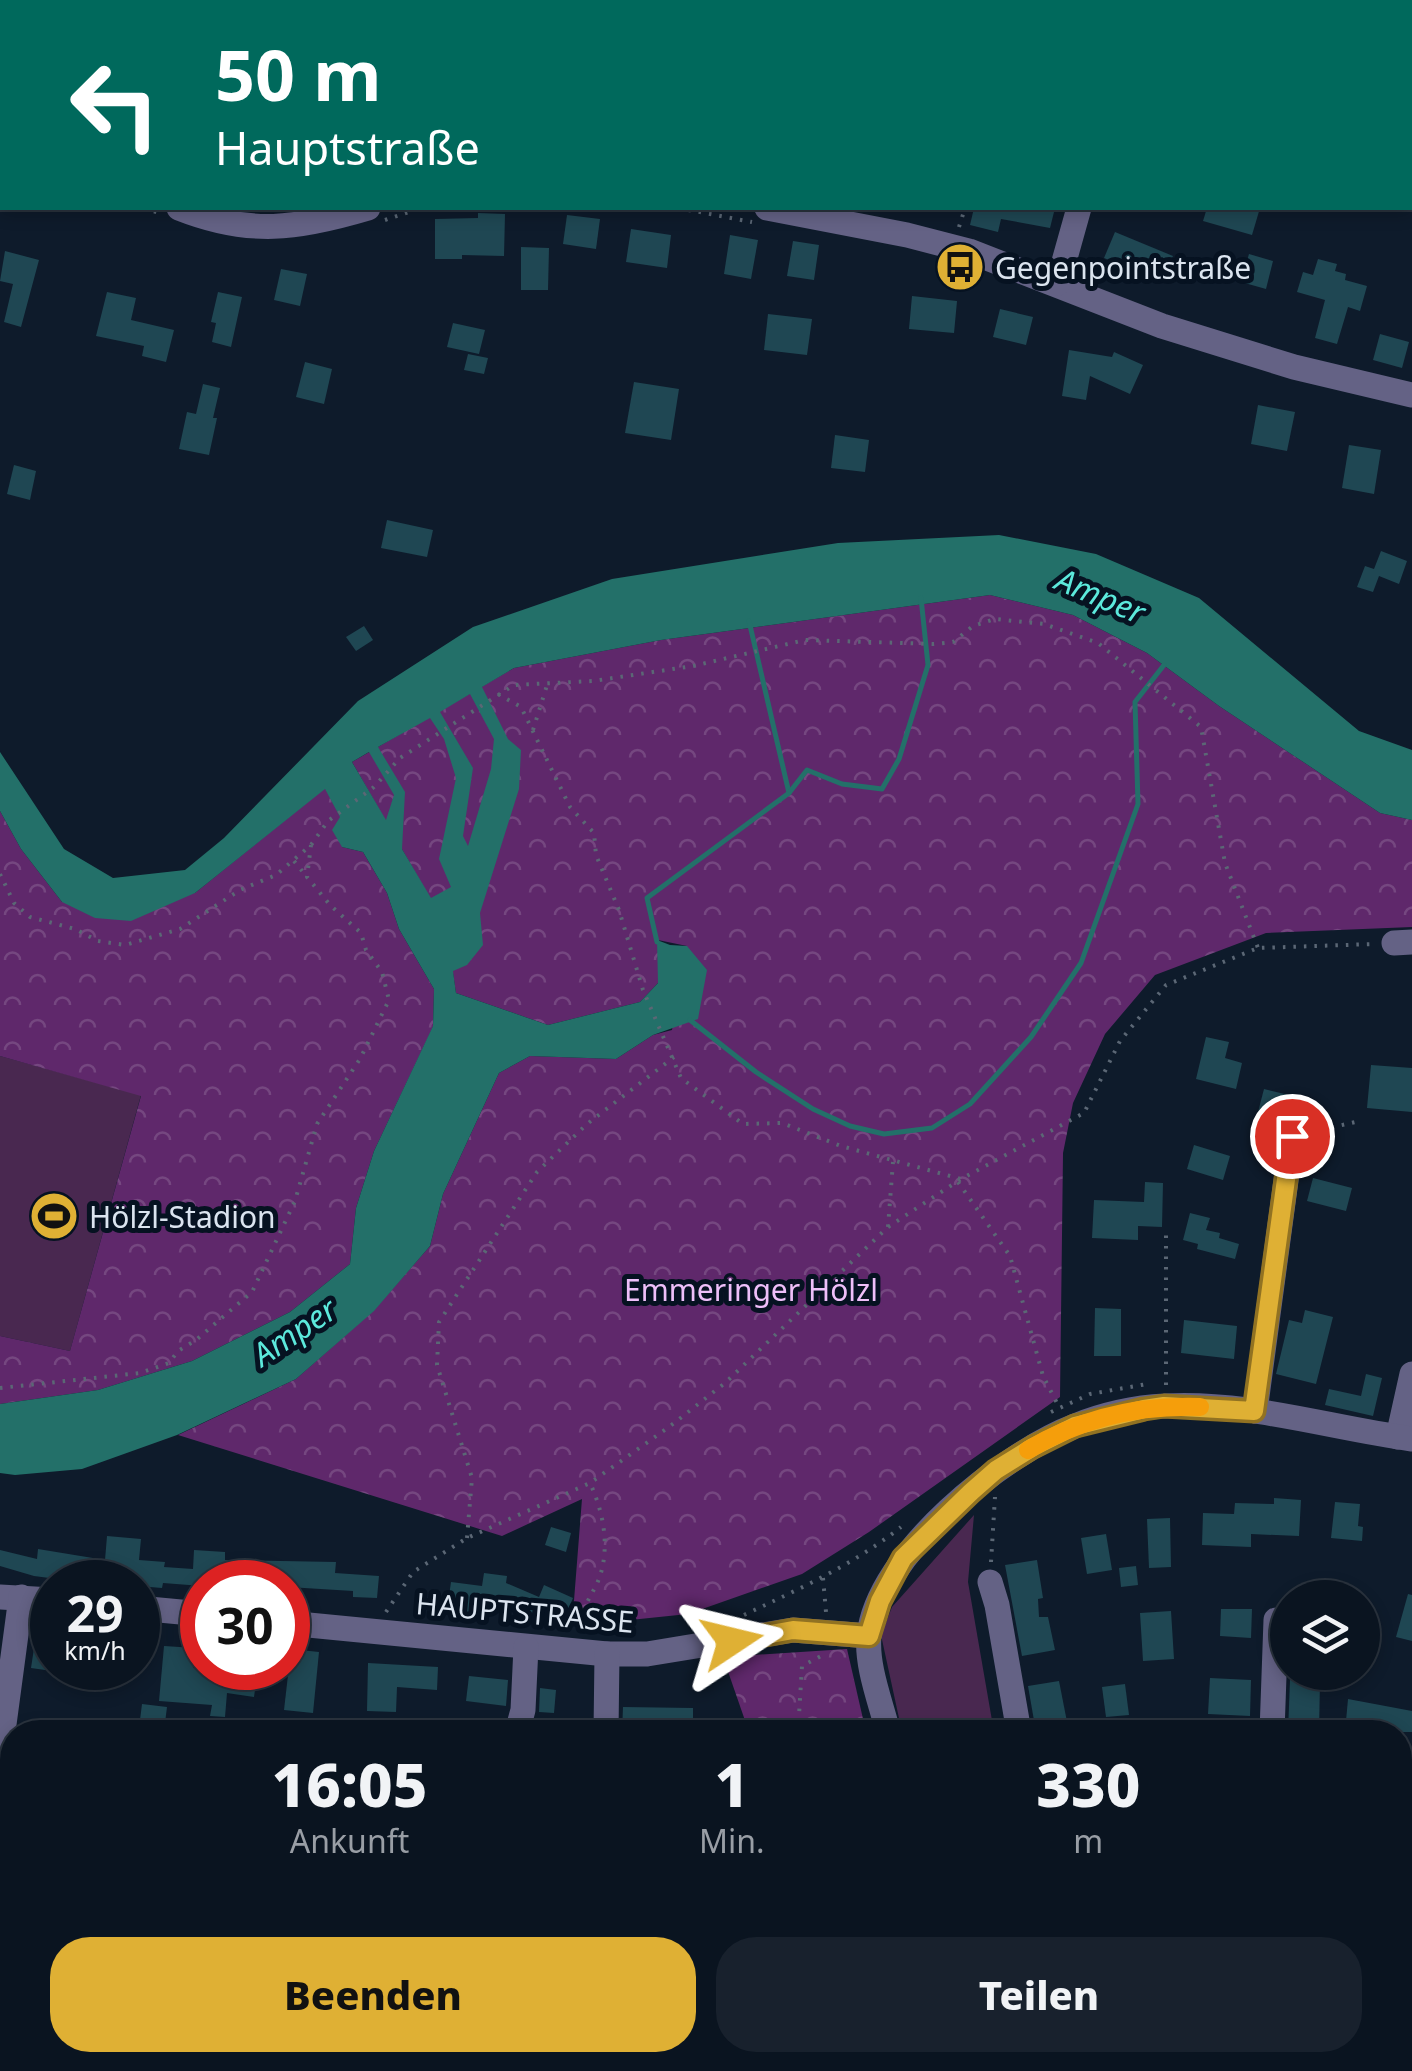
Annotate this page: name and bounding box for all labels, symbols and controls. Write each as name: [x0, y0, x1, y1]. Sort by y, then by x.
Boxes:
text: 50 m: [215, 26, 382, 122]
icon: left: [50, 40, 180, 170]
text: Hauptstraße: [215, 117, 480, 178]
bus stop icon: Gegenpointstraße: [934, 241, 986, 293]
place label: Gegenpointstraße: [995, 247, 1251, 288]
water label: Amper: [1048, 556, 1153, 633]
pin: [1250, 1094, 1335, 1179]
icon: arrive: [1265, 1109, 1320, 1164]
sports icon: Hölzl-Stadion: [28, 1190, 80, 1242]
place label: Hölzl-Stadion: [89, 1196, 276, 1237]
park label: Emmeringer Hölzl: [624, 1269, 878, 1310]
water label: Amper: [242, 1286, 346, 1376]
speed limit sign: 30: [180, 1560, 310, 1690]
text: 29: [66, 1579, 124, 1647]
map controls: [1270, 1580, 1380, 1690]
button: layers: [1270, 1580, 1380, 1690]
street label: HAUPTSTRASSE: [414, 1582, 636, 1642]
position arrow: [680, 1589, 784, 1693]
text: km/h: [64, 1633, 126, 1667]
text: 16:05: [272, 1743, 427, 1825]
text: 1: [715, 1743, 749, 1825]
text: 330: [1036, 1743, 1140, 1825]
text: Ankunft: [290, 1819, 409, 1862]
text: Min.: [699, 1819, 765, 1862]
text: m: [1073, 1819, 1103, 1862]
button: Beenden: [50, 1937, 696, 2052]
button: Teilen: [716, 1937, 1362, 2052]

